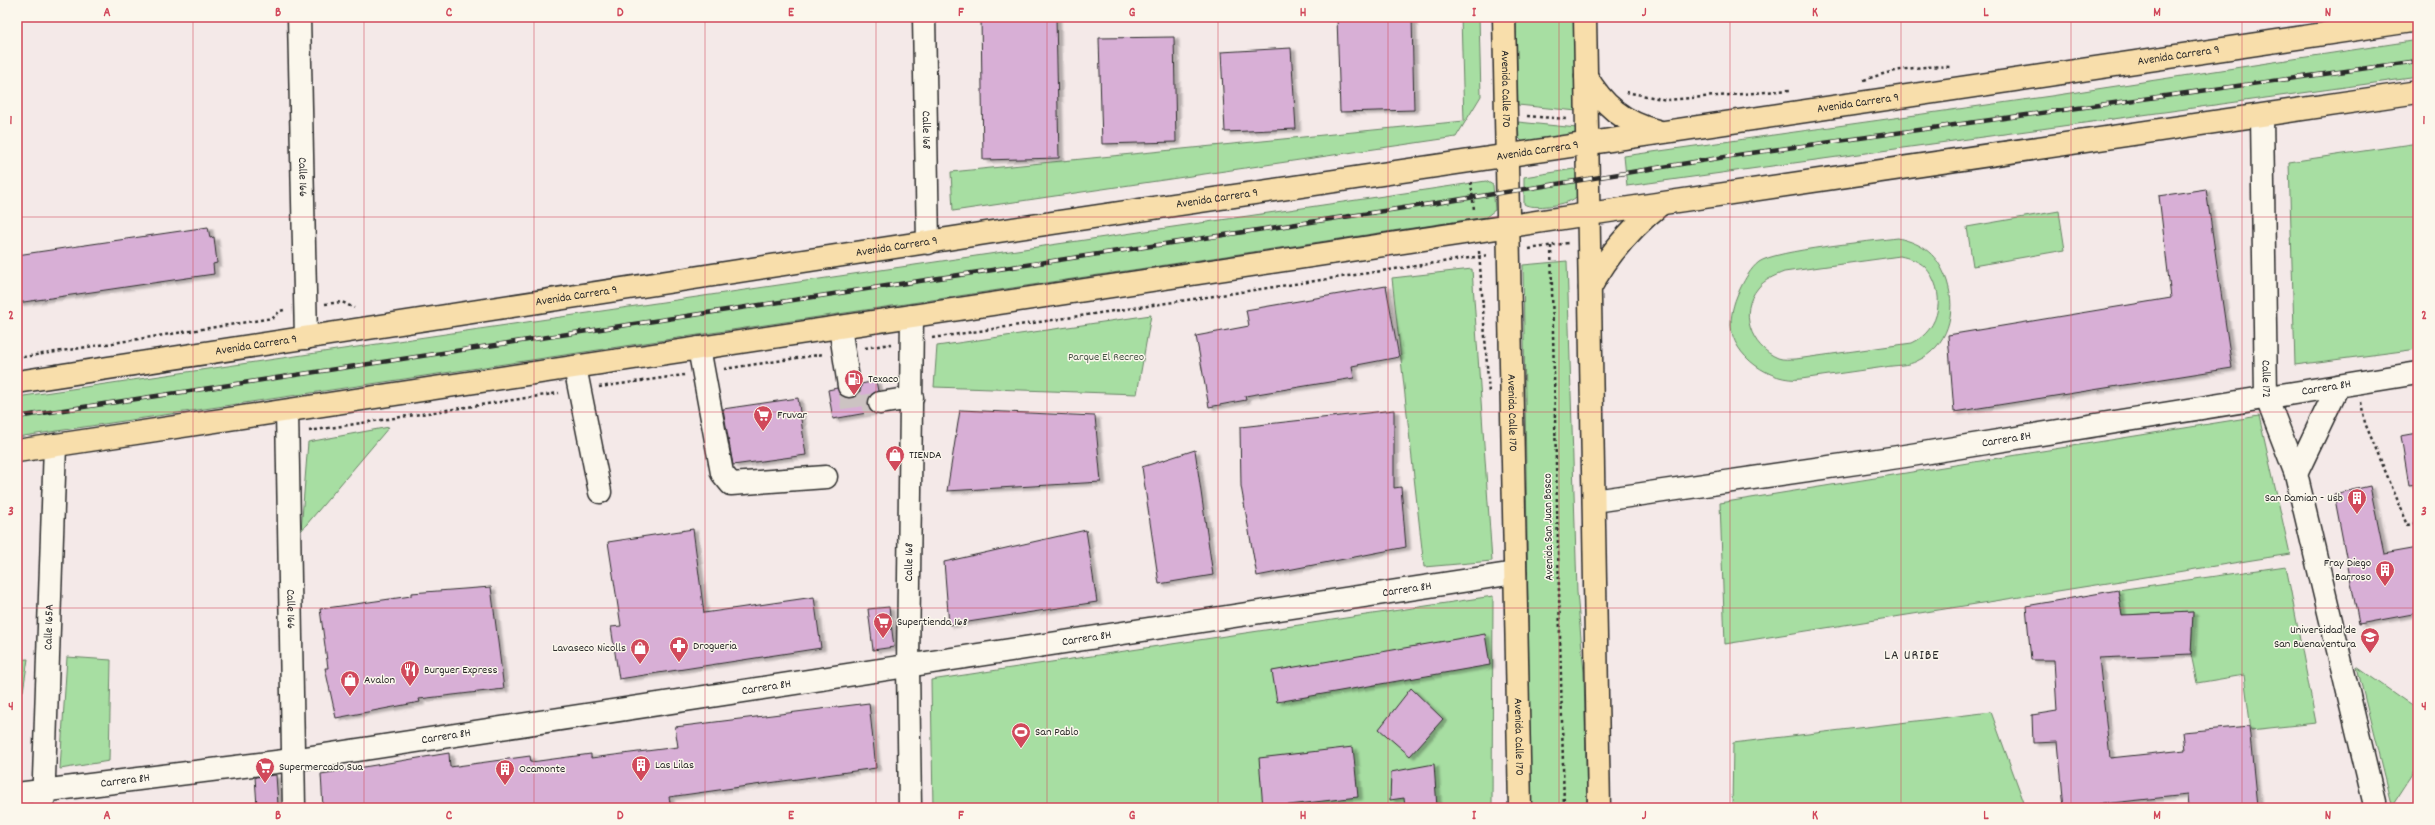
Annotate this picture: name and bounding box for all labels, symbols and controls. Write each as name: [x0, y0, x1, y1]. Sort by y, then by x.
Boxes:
text: A: [103, 4, 111, 23]
text: B: [275, 4, 281, 23]
text: C: [446, 4, 453, 23]
text: D: [617, 4, 624, 23]
text: E: [788, 4, 795, 23]
text: F: [958, 4, 964, 23]
text: G: [1129, 4, 1136, 23]
text: H: [1300, 4, 1307, 23]
text: I: [1472, 4, 1477, 23]
text: J: [1642, 4, 1647, 23]
text: K: [1812, 4, 1818, 23]
text: L: [1983, 4, 1989, 23]
text: M: [2153, 4, 2161, 23]
text: N: [2325, 4, 2331, 23]
street label: Avenida Carrera 9: [2136, 41, 2221, 70]
street label: Avenida Calle 170: [1496, 50, 1515, 128]
street label: Avenida Carrera 9: [1816, 89, 1900, 118]
street label: Calle 168: [917, 110, 935, 150]
text: 1: [10, 112, 13, 131]
text: 1: [2423, 112, 2426, 131]
street label: Avenida Carrera 9: [1495, 136, 1580, 165]
street label: Calle 166: [294, 157, 311, 197]
street label: Avenida Carrera 9: [1175, 184, 1259, 213]
street label: Avenida Carrera 9: [854, 232, 939, 261]
street label: Avenida Carrera 9: [534, 281, 619, 311]
text: 2: [8, 307, 14, 326]
text: 2: [2421, 307, 2427, 326]
street label: Avenida Carrera 9: [214, 331, 298, 360]
park label: Parque El Recreo: [1068, 349, 1144, 366]
street label: Calle 172: [2257, 360, 2275, 398]
fuel station icon: Texaco: [843, 368, 865, 396]
place label: Texaco: [868, 371, 898, 388]
street label: Avenida Calle 170: [1503, 374, 1521, 452]
street label: Carrera 8H: [2300, 375, 2352, 400]
supermarket icon: Fruvar: [752, 404, 774, 432]
place label: Fruvar: [777, 407, 808, 424]
street label: Carrera 8H: [1981, 427, 2032, 452]
shop icon: TIENDA: [884, 444, 906, 472]
place label: TIENDA: [909, 447, 942, 464]
street label: Avenida San Juan Bosco: [1540, 473, 1558, 581]
building icon: San Damian - Usb: [2346, 487, 2368, 515]
place label: San Damian - Usb: [2265, 490, 2343, 507]
text: 3: [8, 503, 14, 522]
text: 3: [2421, 503, 2427, 522]
street label: Calle 168: [900, 542, 918, 581]
place label: Fray Diego Barroso: [2324, 555, 2371, 586]
building icon: Fray Diego Barroso: [2374, 559, 2396, 587]
street label: Carrera 8H: [1381, 577, 1433, 602]
street label: Calle 166: [282, 589, 299, 629]
street label: Calle 165A: [40, 603, 58, 650]
supermarket icon: Supertienda 168: [872, 611, 894, 639]
place label: Supertienda 168: [897, 614, 968, 631]
place label: Universidad de San Buenaventura: [2274, 622, 2356, 653]
street label: Carrera 8H: [1061, 626, 1112, 651]
school or university icon: Universidad de San Buenaventura: [2359, 626, 2381, 654]
pharmacy icon: Drogueria: [668, 635, 690, 663]
shop icon: Lavaseco Nicolls: [629, 637, 651, 665]
place label: Drogueria: [693, 638, 737, 655]
place label: Lavaseco Nicolls: [553, 640, 626, 657]
district label: LA URIBE: [1884, 646, 1940, 666]
restaurant icon: Burguer Express: [399, 659, 421, 687]
place label: Burguer Express: [424, 662, 498, 679]
shop icon: Avalon: [339, 669, 361, 697]
place label: Avalon: [364, 672, 395, 689]
street label: Carrera 8H: [741, 675, 792, 700]
text: 4: [8, 698, 14, 717]
street label: Avenida Calle 170: [1509, 698, 1528, 776]
text: 4: [2421, 698, 2427, 717]
sports icon: San Pablo: [1010, 721, 1032, 749]
street label: Carrera 8H: [420, 724, 472, 749]
place label: San Pablo: [1035, 724, 1079, 741]
building icon: Las Lilas: [630, 754, 652, 782]
supermarket icon: Supermercado Sua: [254, 756, 276, 784]
place label: Las Lilas: [655, 757, 694, 774]
building icon: Ocamonte: [494, 758, 516, 786]
place label: Supermercado Sua: [279, 759, 363, 776]
place label: Ocamonte: [519, 761, 565, 778]
street label: Carrera 8H: [100, 769, 151, 792]
text: A: [103, 807, 111, 825]
text: B: [275, 807, 281, 825]
text: C: [446, 807, 453, 825]
text: D: [617, 807, 624, 825]
text: E: [788, 807, 795, 825]
text: F: [958, 807, 964, 825]
text: G: [1129, 807, 1136, 825]
text: H: [1300, 807, 1307, 825]
text: I: [1472, 807, 1477, 825]
text: J: [1642, 807, 1647, 825]
text: K: [1812, 807, 1818, 825]
text: L: [1983, 807, 1989, 825]
text: M: [2153, 807, 2161, 825]
text: N: [2325, 807, 2331, 825]

